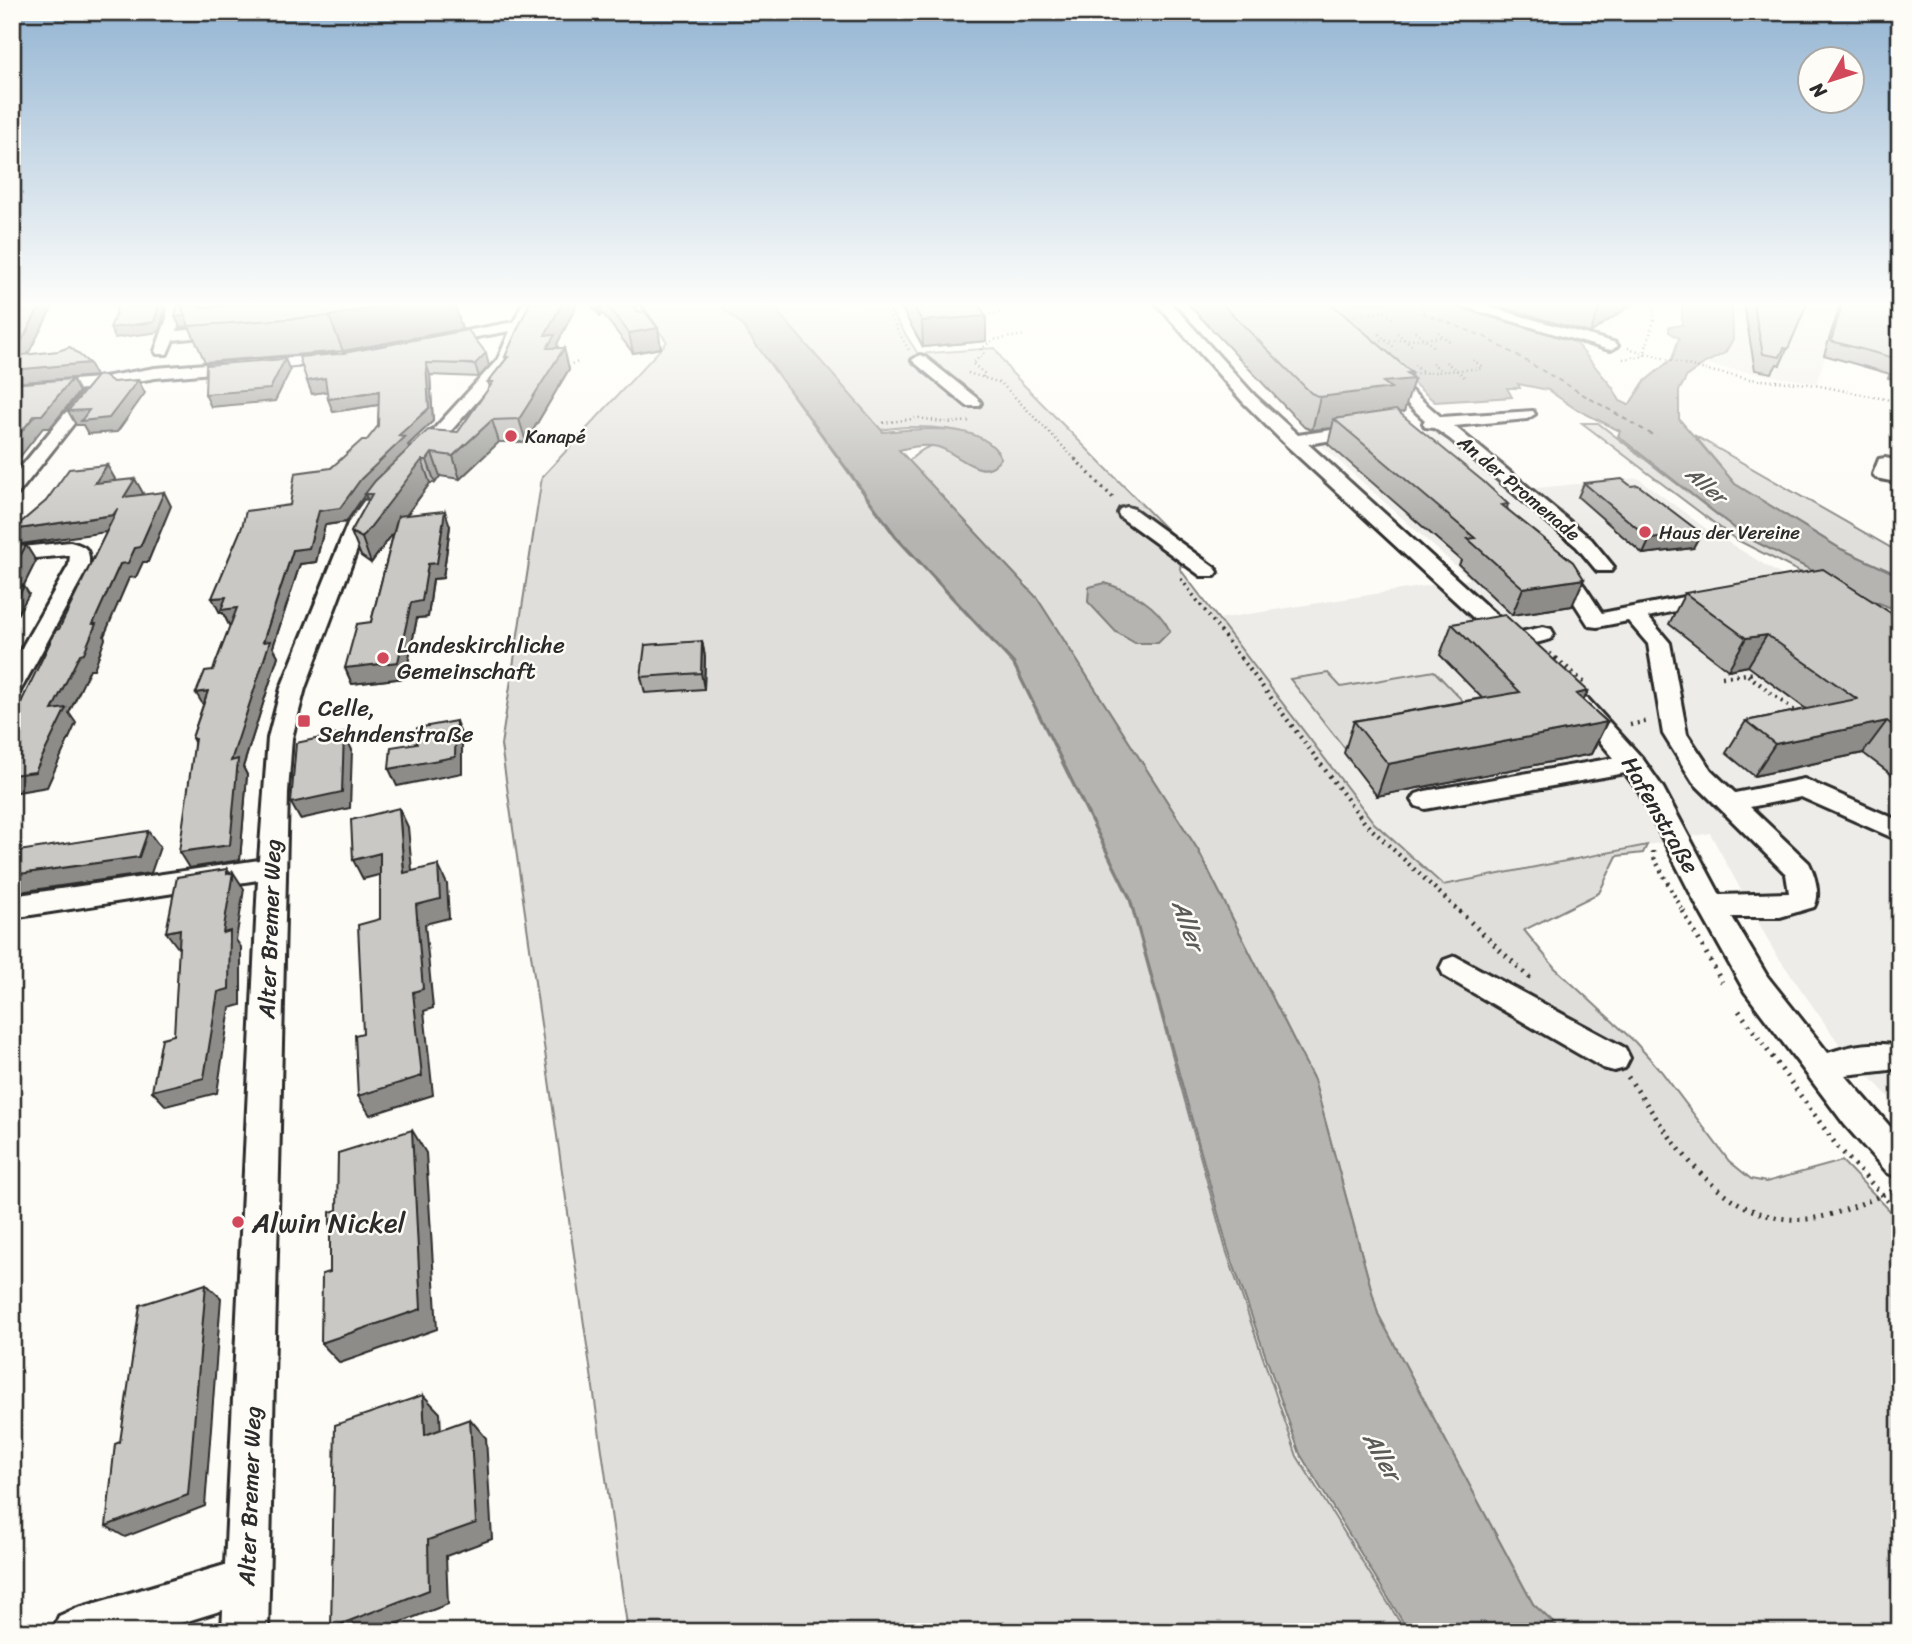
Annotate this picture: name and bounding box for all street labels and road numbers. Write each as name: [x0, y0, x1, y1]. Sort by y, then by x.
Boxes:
street label: An der Promenade: [1449, 426, 1588, 550]
street label: Hafenstraße: [1610, 748, 1710, 882]
street label: Alter Bremer Weg: [246, 838, 294, 1021]
street label: Alter Bremer Weg: [226, 1405, 274, 1588]

